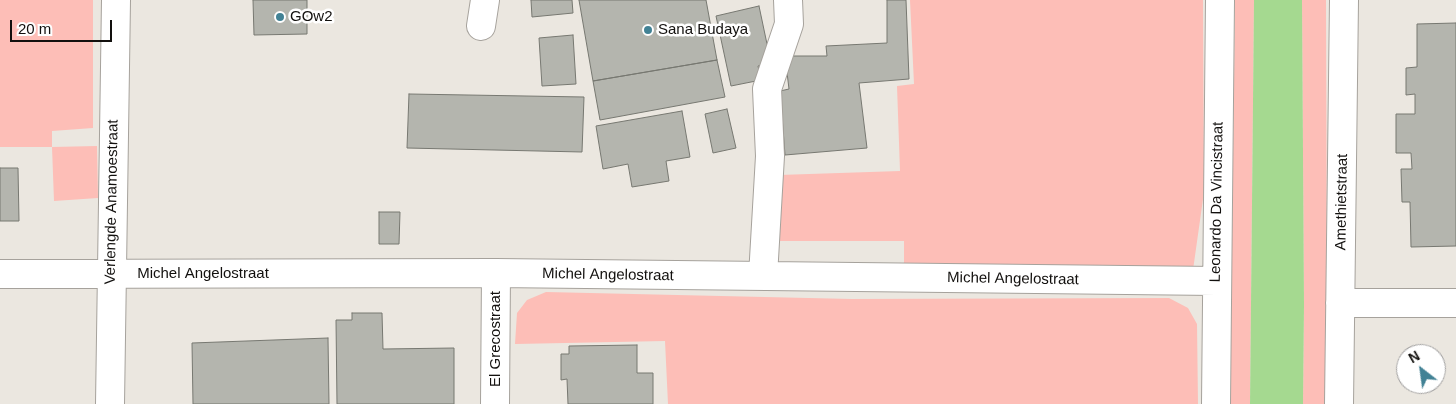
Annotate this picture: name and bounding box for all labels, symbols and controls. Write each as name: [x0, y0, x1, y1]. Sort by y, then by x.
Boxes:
place label: GOw2: [290, 8, 333, 26]
scale bar: [12, 10, 115, 42]
marker: GOw2: [274, 11, 286, 23]
text: 20 m: [18, 20, 51, 37]
place label: Sana Budaya: [658, 21, 748, 39]
marker: Sana Budaya: [642, 24, 654, 36]
street label: Verlengde Anamoestraat: [102, 119, 122, 285]
street label: Leonardo Da Vincistraat: [1207, 122, 1227, 282]
street label: Amethietstraat: [1332, 153, 1352, 251]
street label: Michel Angelostraat: [137, 265, 269, 283]
street label: Michel Angelostraat: [542, 265, 674, 285]
street label: Michel Angelostraat: [947, 269, 1079, 289]
street label: El Grecostraat: [487, 291, 505, 387]
north arrow: [1396, 344, 1446, 394]
text: N: [1406, 347, 1422, 366]

